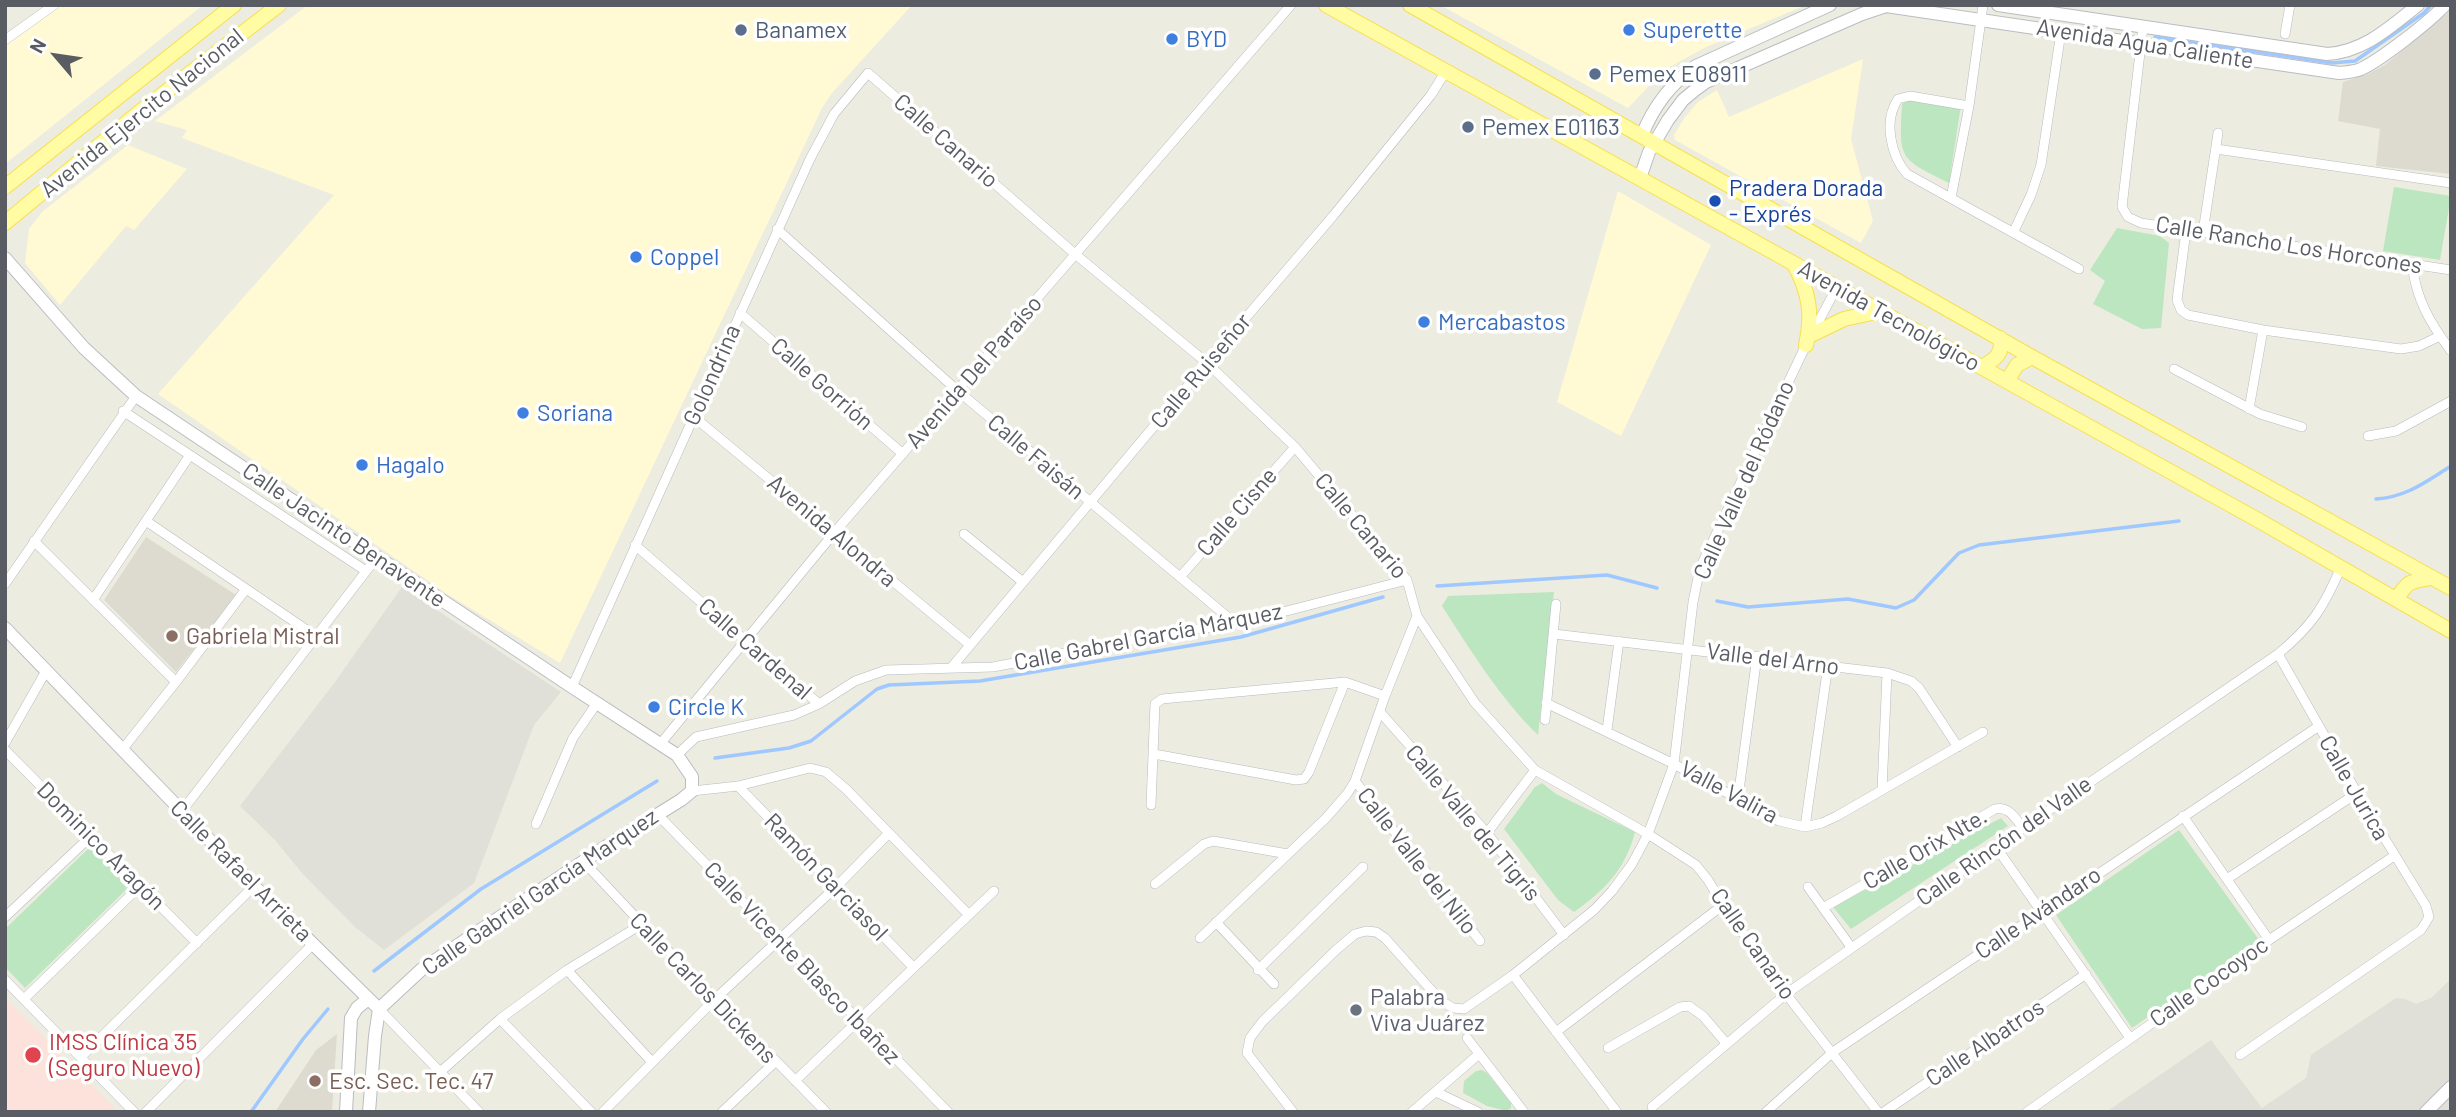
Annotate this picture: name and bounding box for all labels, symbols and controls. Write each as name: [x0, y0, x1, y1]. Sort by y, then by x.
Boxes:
street label: Avenida Agua Caliente: [2034, 13, 2256, 75]
place label: Banamex: [755, 16, 847, 44]
place label: Superette: [1643, 16, 1743, 44]
north arrow: [21, 21, 91, 91]
marker: Banamex: [733, 22, 749, 38]
marker: Superette: [1621, 22, 1637, 38]
street label: Avenida Ejercito Nacional: [35, 23, 249, 203]
place label: BYD: [1186, 25, 1227, 53]
marker: BYD: [1164, 31, 1180, 47]
place label: Pemex E08911: [1609, 60, 1747, 88]
marker: Pemex E08911: [1587, 66, 1603, 82]
street label: Calle Canario: [888, 88, 1004, 194]
place label: Pemex E01163: [1482, 113, 1620, 141]
marker: Pemex E01163: [1460, 119, 1476, 135]
place label: Pradera Dorada - Exprés: [1729, 174, 1883, 228]
marker: Pradera Dorada - Exprés: [1707, 193, 1723, 209]
street label: Calle Rancho Los Horcones: [2154, 210, 2424, 280]
place label: Coppel: [650, 243, 719, 271]
marker: Coppel: [628, 249, 644, 265]
street label: Avenida Tecnológico: [1793, 254, 1985, 378]
street label: Avenida Del Paraíso: [900, 290, 1048, 454]
street label: Calle Ruiseñor: [1145, 308, 1257, 434]
place label: Mercabastos: [1438, 308, 1566, 336]
marker: Mercabastos: [1416, 314, 1432, 330]
street label: Golondrina: [678, 320, 746, 430]
street label: Calle Gorrión: [765, 332, 879, 436]
street label: Calle Valle del Ródano: [1688, 376, 1800, 584]
place label: Soriana: [537, 399, 613, 427]
marker: Soriana: [515, 405, 531, 421]
street label: Calle Faisán: [982, 408, 1090, 506]
place label: Hagalo: [376, 451, 445, 479]
street label: Calle Jacinto Benavente: [237, 457, 451, 613]
marker: Hagalo: [354, 457, 370, 473]
street label: Calle Cisne: [1191, 462, 1283, 562]
street label: Calle Canario: [1309, 468, 1413, 584]
street label: Avenida Alondra: [762, 469, 902, 593]
street label: Calle Cardenal: [693, 592, 817, 706]
street label: Calle Gabrel García Márquez: [1012, 597, 1284, 677]
place label: Gabriela Mistral: [186, 622, 339, 650]
marker: Gabriela Mistral: [164, 628, 180, 644]
street label: Valle del Arno: [1705, 637, 1841, 681]
place label: Circle K: [668, 693, 744, 721]
marker: Circle K: [646, 699, 662, 715]
street label: Calle Jurica: [2313, 731, 2395, 845]
street label: Calle Valle del Tigris: [1400, 739, 1546, 907]
street label: Valle Valira: [1675, 755, 1783, 829]
street label: Calle Rincón del Valle: [1911, 770, 2097, 912]
street label: Dominico Aragón: [31, 776, 171, 916]
street label: Calle Valle del Nilo: [1351, 782, 1483, 940]
street label: Calle Rafael Arrieta: [164, 794, 318, 948]
street label: Calle Orix Nte.: [1858, 802, 1992, 896]
street label: Calle Gabriel García Marquez: [417, 803, 663, 981]
street label: Ramón Garciasol: [758, 808, 894, 946]
street label: Calle Vicente Blasco Ibañez: [698, 856, 906, 1070]
street label: Calle Avándaro: [1970, 861, 2106, 965]
street label: Calle Canario: [1705, 883, 1801, 1005]
street label: Calle Carlos Dickens: [624, 907, 782, 1069]
street label: Calle Cocoyoc: [2145, 931, 2273, 1033]
place label: Palabra Viva Juárez: [1370, 983, 1485, 1037]
street label: Calle Albatros: [1921, 993, 2049, 1093]
marker: Palabra Viva Juárez: [1348, 1002, 1364, 1018]
place label: IMSS Clínica 35 (Seguro Nuevo): [49, 1028, 200, 1082]
marker: IMSS Clínica 35 (Seguro Nuevo): [23, 1045, 43, 1065]
place label: Esc. Sec. Tec. 47: [329, 1067, 493, 1095]
marker: Esc. Sec. Tec. 47: [307, 1073, 323, 1089]

